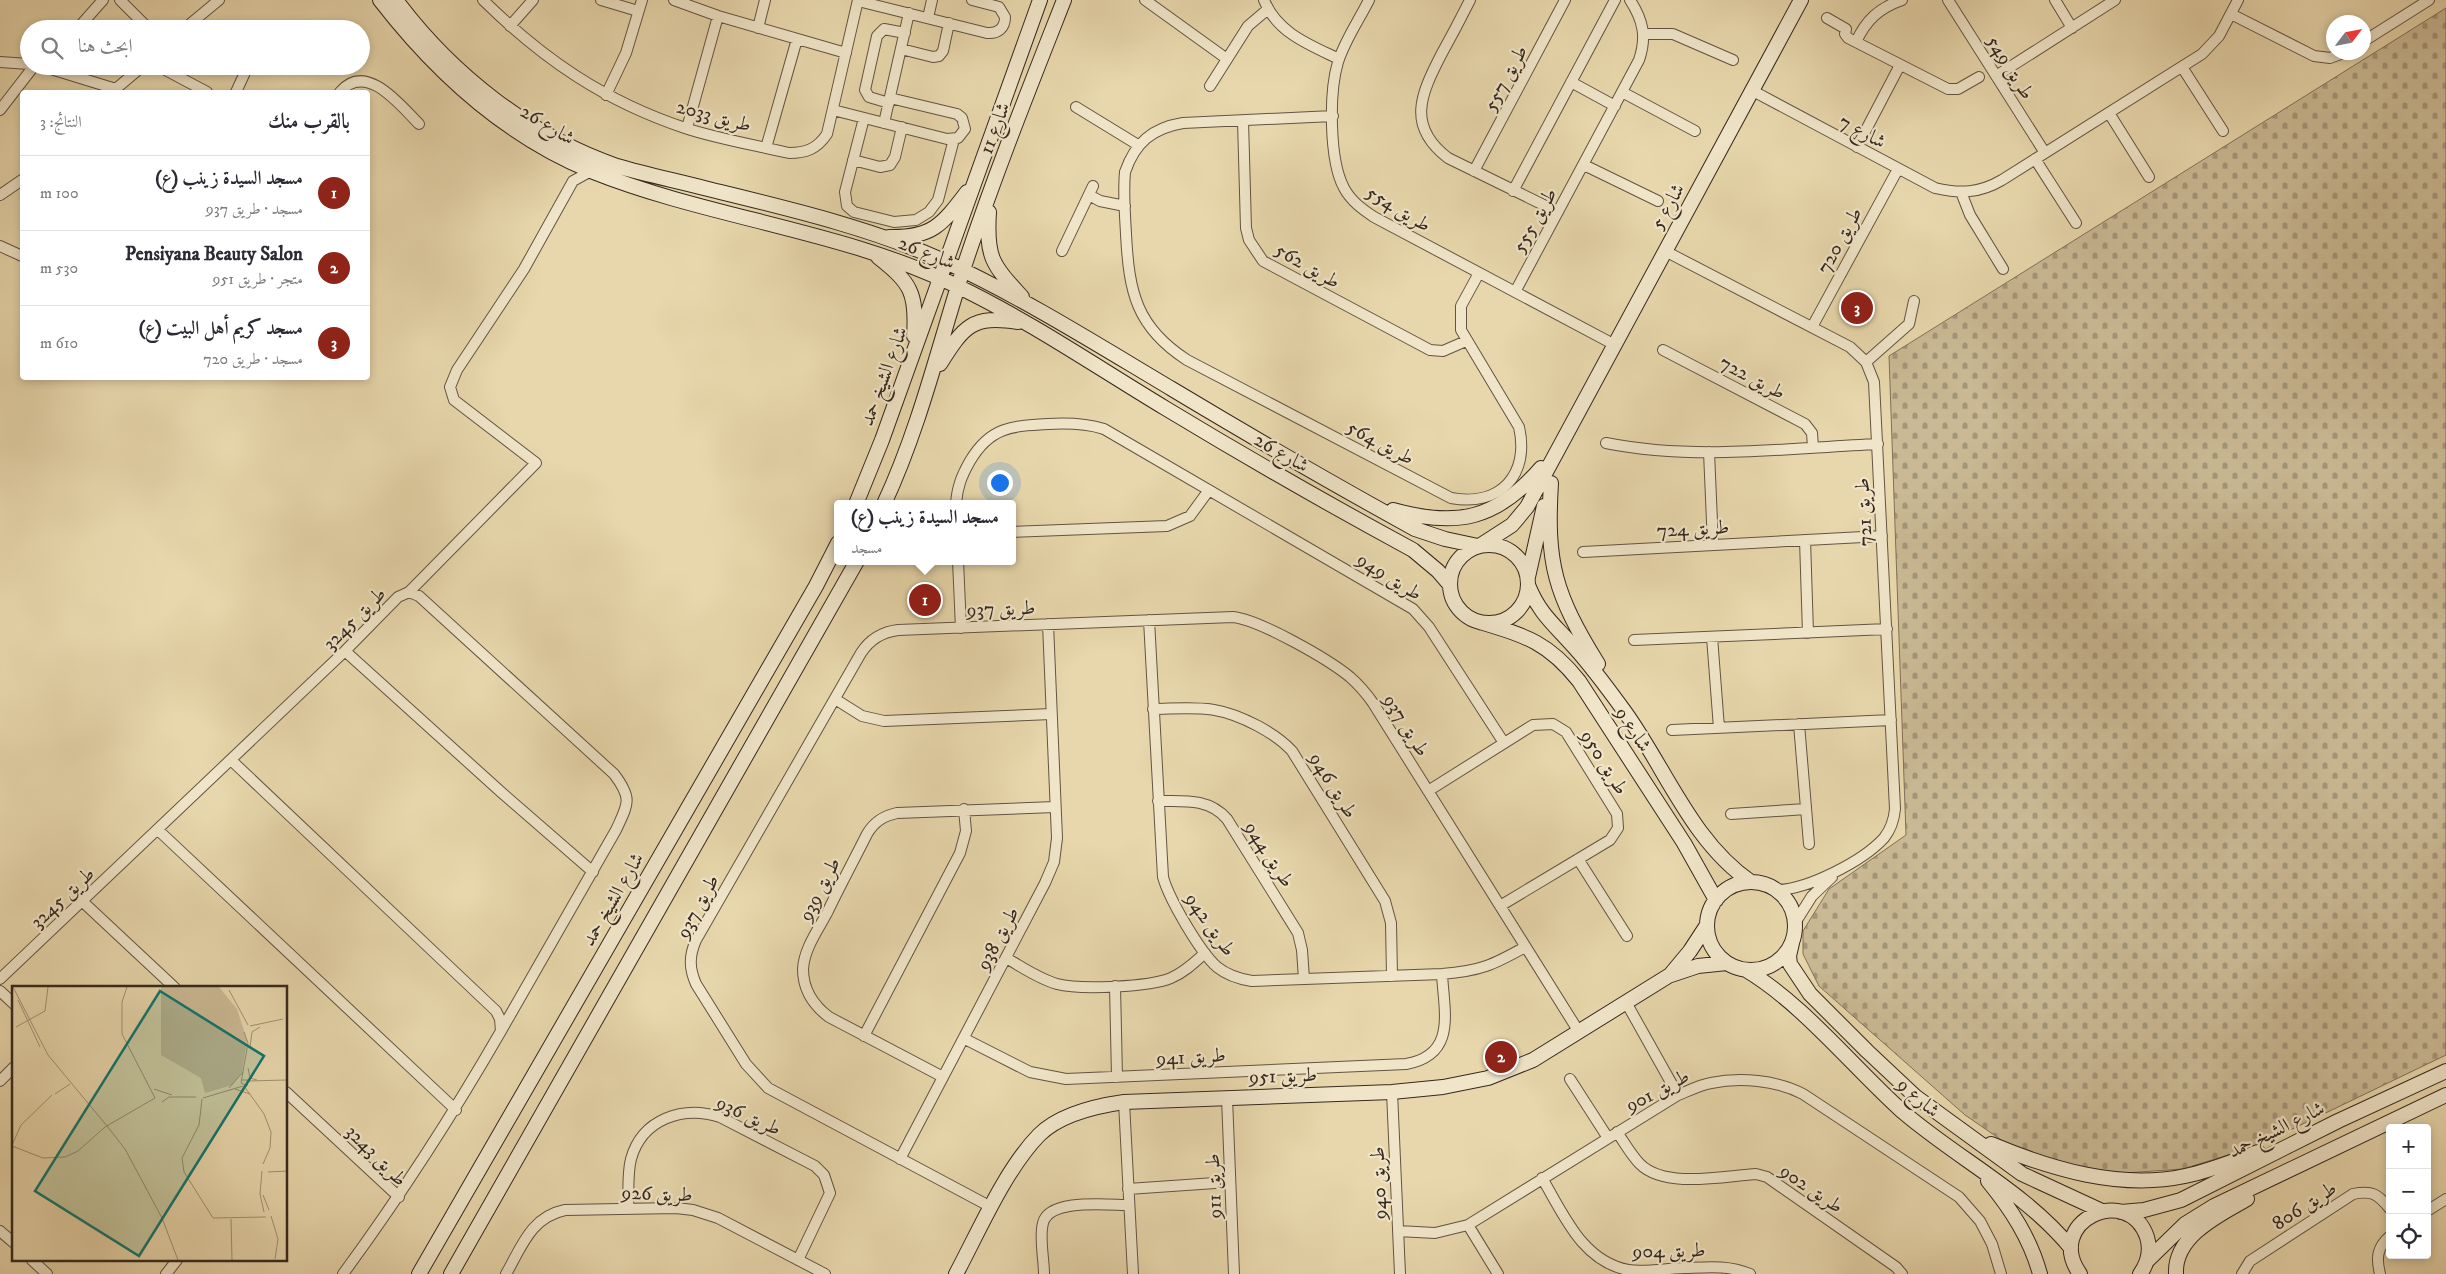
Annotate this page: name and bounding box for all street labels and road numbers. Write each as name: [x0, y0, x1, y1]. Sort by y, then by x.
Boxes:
street label: طريق 549: [1980, 31, 2039, 105]
street label: طريق 557: [1479, 41, 1534, 116]
street label: طريق 2033: [673, 94, 754, 138]
street label: شارع 26: [513, 99, 579, 155]
street label: شارع 11: [974, 99, 1020, 160]
street label: شارع 7: [1833, 110, 1890, 159]
street label: شارع 5: [1646, 179, 1695, 236]
street label: طريق 554: [1361, 180, 1435, 238]
street label: طريق 555: [1507, 184, 1563, 258]
street label: طريق 720: [1812, 203, 1869, 278]
street label: شارع 26: [893, 231, 959, 280]
street label: طريق 562: [1270, 238, 1344, 295]
street label: شارع الشيخ حمد: [855, 323, 918, 431]
street label: طريق 722: [1715, 351, 1790, 406]
street label: طريق 564: [1342, 415, 1418, 471]
street label: شارع 26: [1247, 428, 1313, 482]
street label: طريق 721: [1850, 477, 1879, 547]
street label: طريق 724: [1656, 515, 1730, 544]
street label: طريق 949: [1351, 547, 1427, 607]
street label: طريق 3245: [318, 582, 392, 656]
street label: طريق 937: [965, 596, 1036, 623]
street label: طريق 937: [1376, 689, 1435, 762]
street label: شارع 9: [1605, 702, 1657, 759]
street label: طريق 950: [1574, 725, 1633, 800]
street label: طريق 946: [1302, 747, 1363, 823]
street label: طريق 944: [1238, 816, 1299, 893]
street label: شارع الشيخ حمد: [576, 848, 654, 953]
street label: طريق 939: [793, 854, 847, 927]
street label: طريق 3245: [25, 862, 101, 934]
street label: طريق 937: [671, 870, 726, 944]
street label: طريق 942: [1178, 887, 1241, 962]
street label: طريق 938: [971, 903, 1025, 976]
street label: طريق 941: [1155, 1043, 1227, 1072]
street label: طريق 951: [1248, 1063, 1318, 1090]
street label: طريق 901: [1621, 1064, 1694, 1119]
street label: شارع 9: [1888, 1072, 1945, 1127]
street label: طريق 936: [711, 1090, 785, 1142]
street label: شارع الشيخ حمد: [2224, 1096, 2331, 1168]
street label: طريق 3243: [340, 1120, 412, 1192]
street label: طريق 940: [1366, 1146, 1393, 1221]
street label: طريق 911: [1201, 1153, 1228, 1220]
street label: طريق 902: [1774, 1158, 1848, 1220]
street label: طريق 806: [2268, 1176, 2342, 1236]
street label: طريق 926: [620, 1181, 693, 1208]
street label: طريق 904: [1631, 1238, 1706, 1265]

